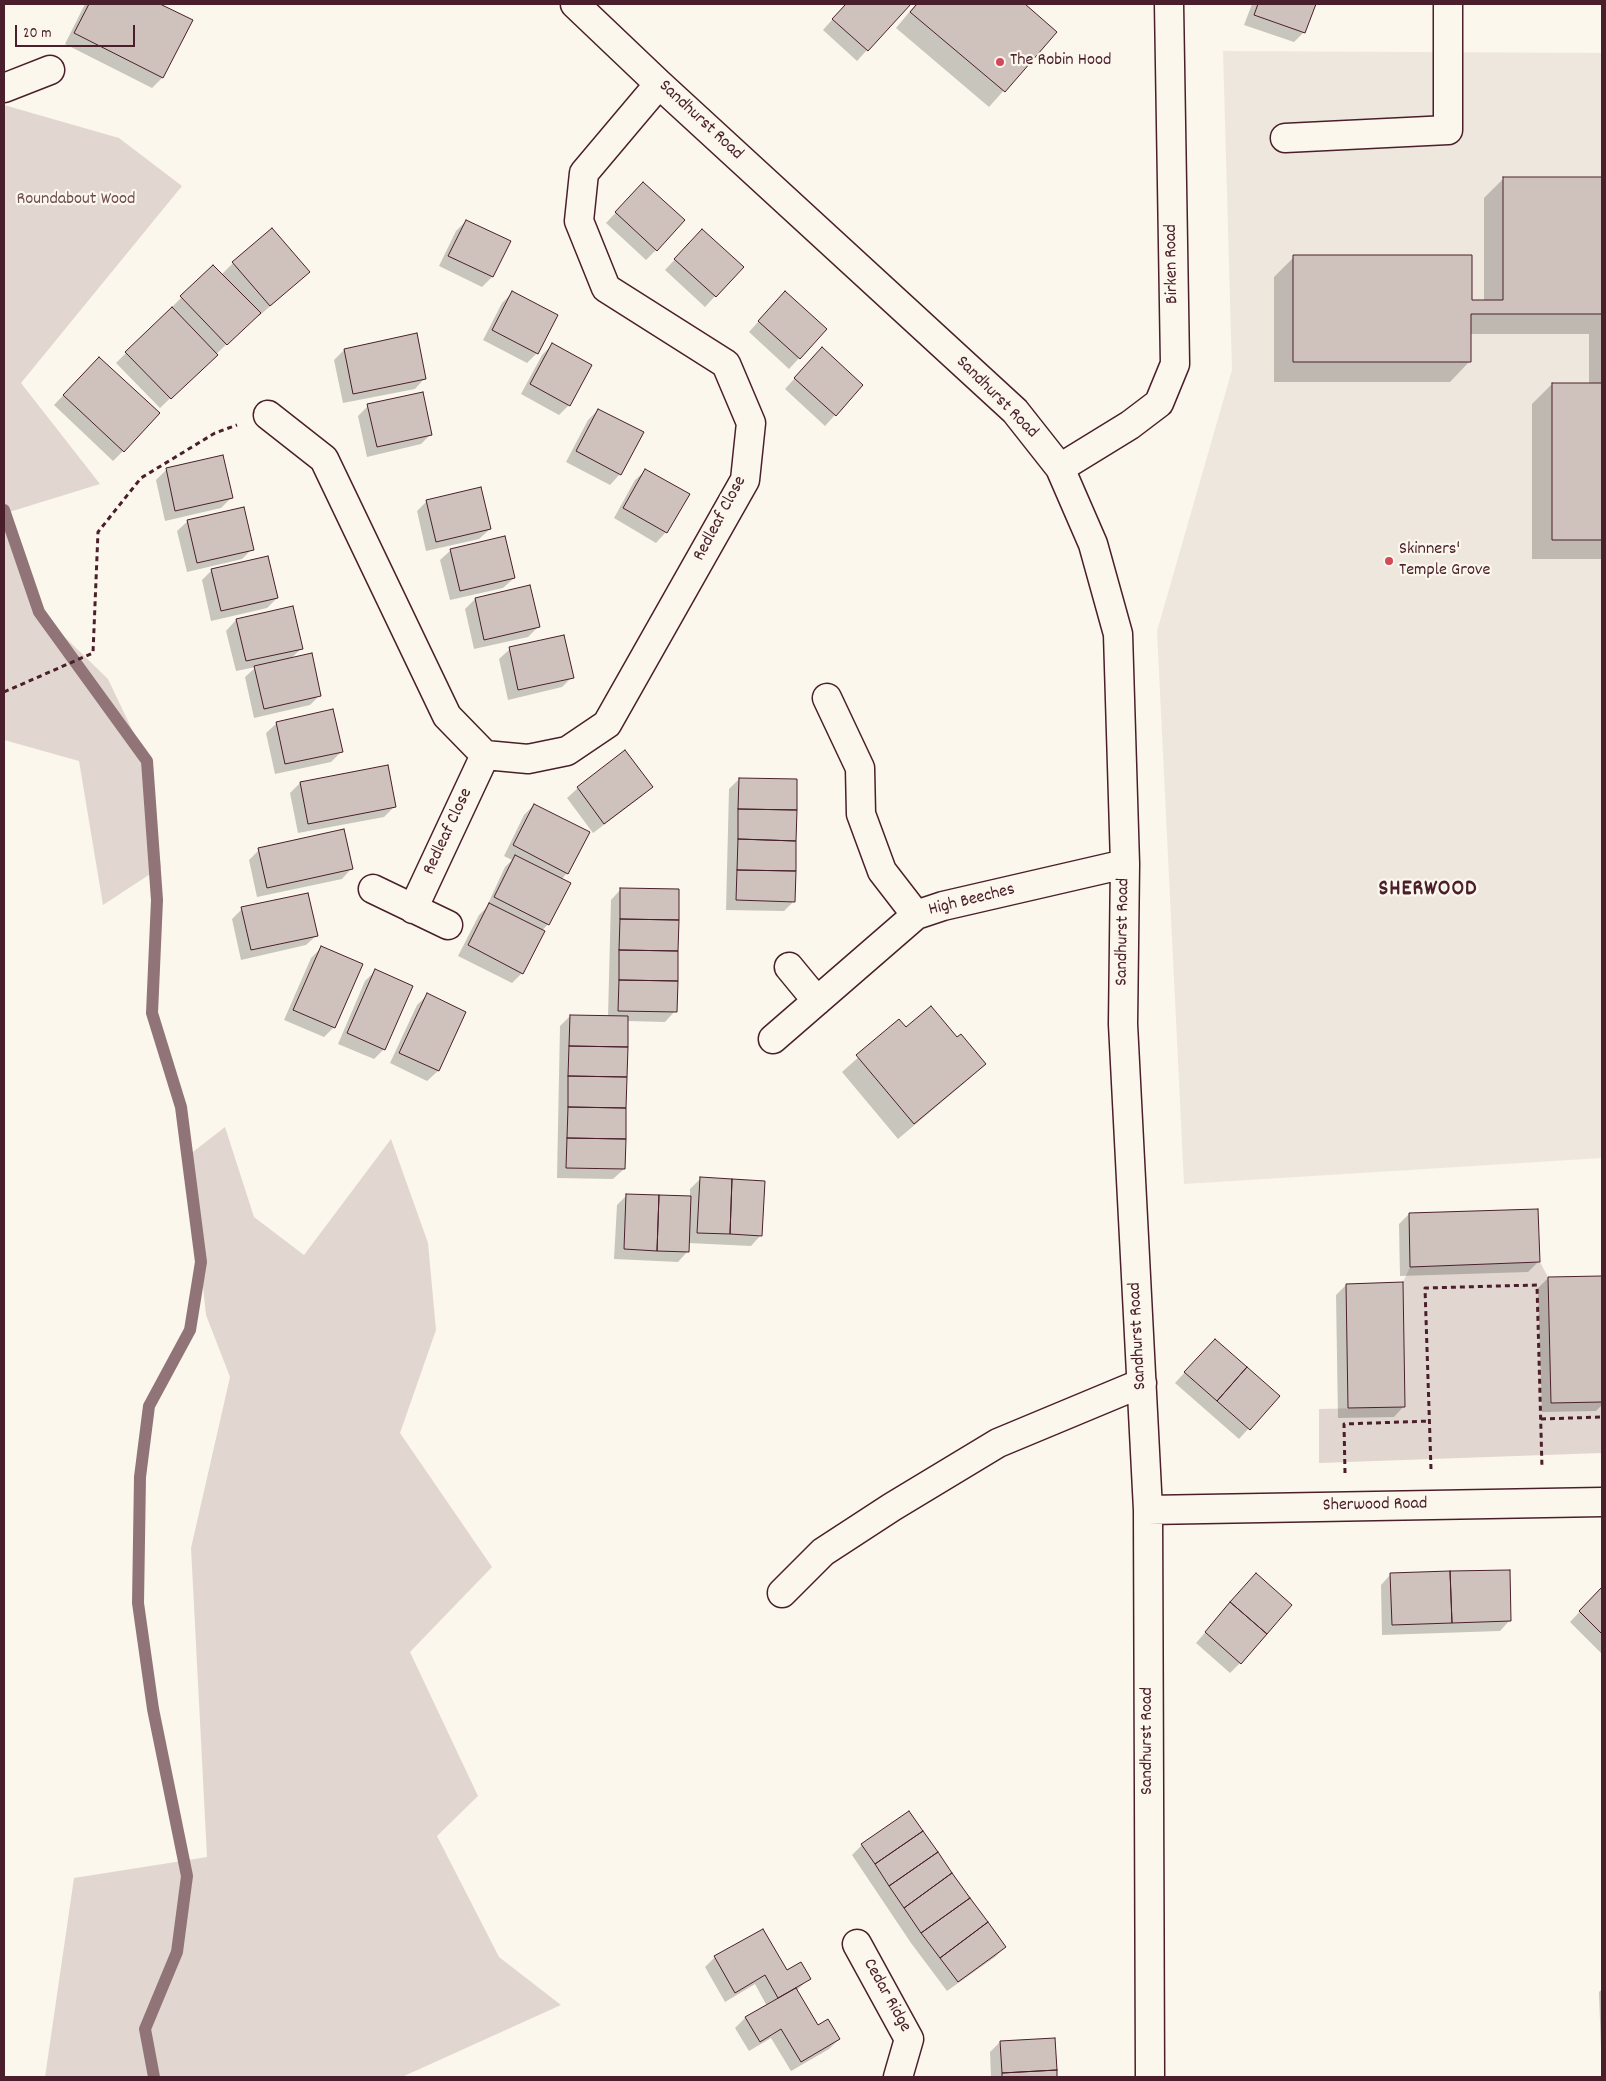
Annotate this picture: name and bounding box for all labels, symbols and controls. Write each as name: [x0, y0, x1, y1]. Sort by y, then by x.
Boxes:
scale bar: [18, 15, 138, 47]
text: 20 m: [23, 23, 51, 45]
place label: The Robin Hood: [1010, 51, 1111, 73]
marker: The Robin Hood: [994, 56, 1006, 68]
street label: Sandhurst Road: [653, 76, 747, 166]
park label: Roundabout Wood: [17, 190, 135, 212]
street label: Birken Road: [1162, 224, 1184, 304]
street label: Sandhurst Road: [950, 352, 1042, 444]
street label: Redleaf Close: [690, 473, 752, 565]
place label: Skinners' Temple Grove: [1399, 540, 1490, 582]
marker: Skinners' Temple Grove: [1383, 555, 1395, 567]
street label: Redleaf Close: [420, 785, 478, 879]
street label: Sandhurst Road: [1112, 878, 1136, 986]
district label: SHERWOOD: [1378, 878, 1478, 904]
street label: High Beeches: [927, 880, 1017, 922]
street label: Sandhurst Road: [1125, 1282, 1153, 1390]
street label: Sherwood Road: [1323, 1494, 1427, 1518]
street label: Sandhurst Road: [1138, 1687, 1160, 1795]
street label: Cedar Ridge: [857, 1955, 915, 2037]

